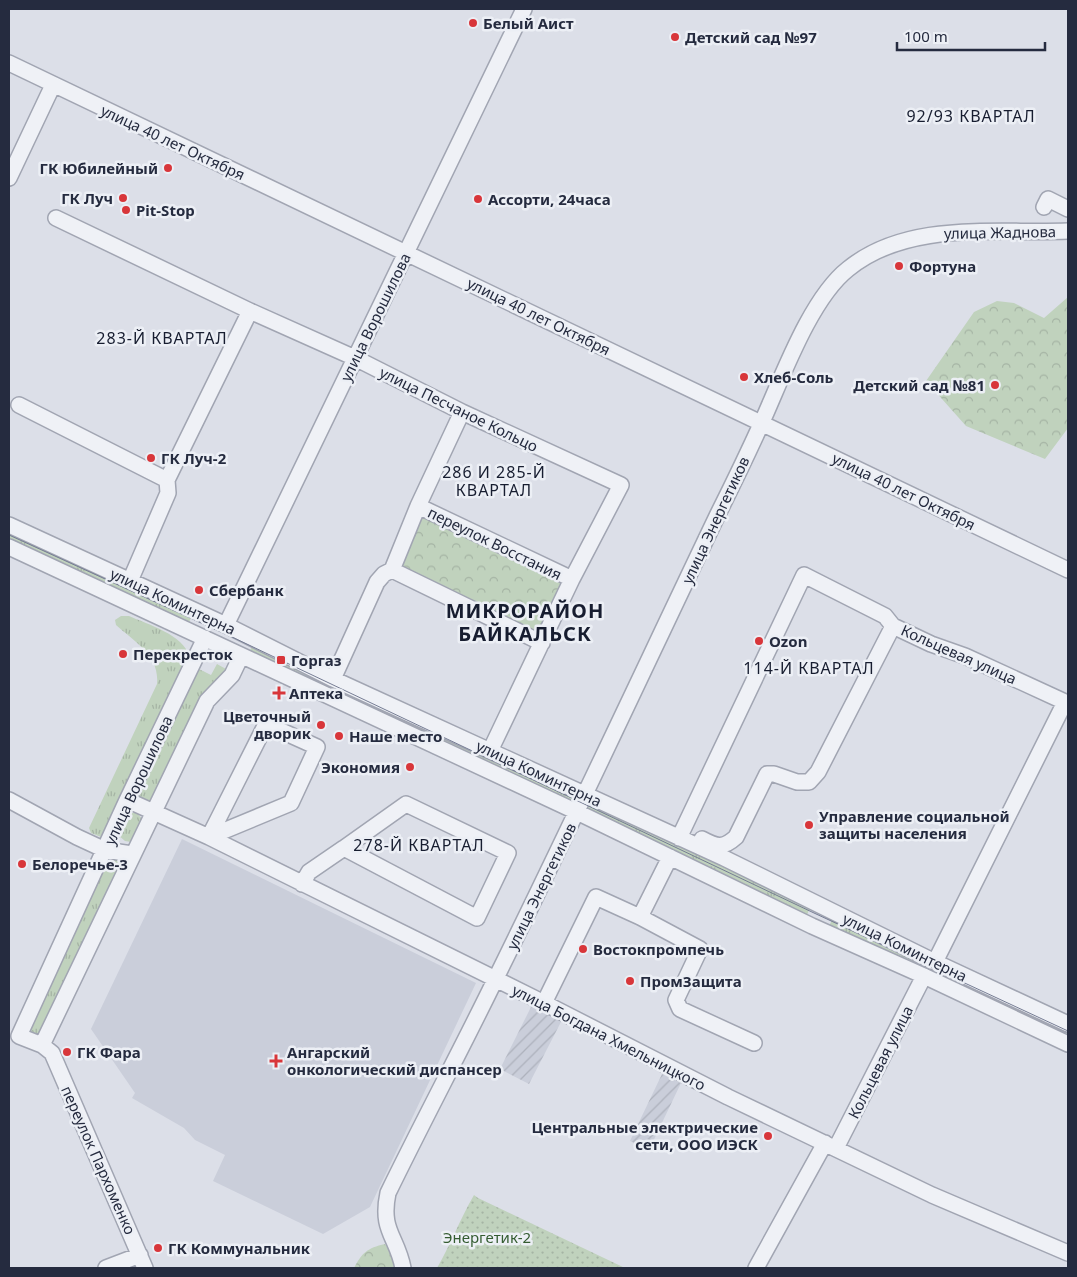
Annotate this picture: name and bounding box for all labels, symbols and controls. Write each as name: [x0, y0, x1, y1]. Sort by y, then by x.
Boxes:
place label: Белый Аист: [483, 13, 574, 33]
marker: Белый Аист: [467, 17, 479, 29]
scale bar: [897, 20, 1044, 52]
text: 100 m: [904, 26, 948, 46]
place label: Детский сад №97: [685, 27, 817, 47]
marker: Детский сад №97: [669, 31, 681, 43]
street label: улица 40 лет Октября: [98, 100, 248, 184]
district label: 92/93 КВАРТАЛ: [906, 105, 1036, 127]
place label: ГК Юбилейный: [40, 158, 158, 178]
marker: ГК Юбилейный: [162, 162, 174, 174]
place label: ГК Луч: [61, 188, 113, 208]
place label: Ассорти, 24часа: [488, 189, 611, 209]
marker: ГК Луч: [117, 192, 129, 204]
marker: Ассорти, 24часа: [472, 193, 484, 205]
place label: Pit-Stop: [136, 200, 195, 220]
marker: Pit-Stop: [120, 204, 132, 216]
street label: улица Жаднова: [944, 221, 1056, 243]
street label: улица Ворошилова: [335, 250, 415, 384]
place label: Фортуна: [909, 256, 976, 276]
marker: Фортуна: [893, 260, 905, 272]
street label: улица 40 лет Октября: [464, 273, 614, 359]
district label: 283-Й КВАРТАЛ: [96, 327, 228, 349]
street label: улица Песчаное Кольцо: [377, 362, 541, 456]
place label: Хлеб-Соль: [754, 367, 834, 387]
marker: Хлеб-Соль: [738, 371, 750, 383]
place label: Детский сад №81: [853, 375, 985, 395]
marker: Детский сад №81: [989, 379, 1001, 391]
place label: ГК Луч-2: [161, 448, 227, 468]
street label: улица 40 лет Октября: [829, 448, 979, 534]
marker: ГК Луч-2: [145, 452, 157, 464]
street label: улица Энергетиков: [677, 453, 753, 587]
district label: 286 И 285-Й КВАРТАЛ: [442, 461, 546, 501]
street label: переулок Восстания: [425, 502, 565, 584]
street label: улица Коминтерна: [107, 563, 239, 639]
place label: Сбербанк: [209, 580, 284, 600]
marker: Сбербанк: [193, 584, 205, 596]
district label: МИКРОРАЙОН БАЙКАЛЬСК: [446, 597, 604, 647]
street label: Кольцевая улица: [898, 620, 1020, 688]
place label: Ozon: [769, 631, 807, 651]
marker: Ozon: [753, 635, 765, 647]
place label: Перекресток: [133, 644, 234, 664]
marker: Перекресток: [117, 648, 129, 660]
place label: Горгаз: [291, 650, 342, 670]
marker: Горгаз: [275, 654, 287, 666]
district label: 114-Й КВАРТАЛ: [743, 657, 875, 679]
place label: Аптека: [289, 683, 343, 703]
marker: Аптека: [273, 687, 285, 699]
place label: Цветочный дворик: [223, 706, 312, 743]
street label: улица Ворошилова: [99, 712, 177, 848]
marker: Цветочный дворик: [315, 719, 327, 731]
place label: Наше место: [349, 726, 442, 746]
marker: Наше место: [333, 730, 345, 742]
street label: улица Коминтерна: [473, 735, 605, 811]
place label: Экономия: [321, 757, 400, 777]
marker: Экономия: [404, 761, 416, 773]
place label: Управление социальной защиты населения: [819, 806, 1010, 843]
street label: улица Энергетиков: [502, 819, 580, 953]
marker: Управление социальной защиты населения: [803, 819, 815, 831]
district label: 278-Й КВАРТАЛ: [353, 834, 485, 856]
place label: Белоречье-3: [32, 854, 128, 874]
marker: Белоречье-3: [16, 858, 28, 870]
street label: улица Коминтерна: [839, 908, 971, 986]
place label: Востокпромпечь: [593, 939, 724, 959]
marker: Востокпромпечь: [577, 943, 589, 955]
place label: ПромЗащита: [640, 971, 742, 991]
marker: ПромЗащита: [624, 975, 636, 987]
street label: улица Богдана Хмельницкого: [509, 979, 709, 1095]
street label: Кольцевая улица: [843, 1002, 917, 1122]
place label: ГК Фара: [77, 1042, 141, 1062]
place label: Ангарский онкологический диспансер: [287, 1042, 502, 1079]
marker: ГК Фара: [61, 1046, 73, 1058]
marker: Ангарский онкологический диспансер: [269, 1054, 283, 1068]
street label: переулок Пархоменко: [57, 1082, 141, 1238]
place label: Центральные электрические сети, ООО ИЭСК: [531, 1117, 759, 1154]
marker: Центральные электрические сети, ООО ИЭСК: [762, 1130, 774, 1142]
park label: Энергетик-2: [443, 1227, 531, 1247]
place label: ГК Коммунальник: [168, 1238, 311, 1258]
marker: ГК Коммунальник: [152, 1242, 164, 1254]

